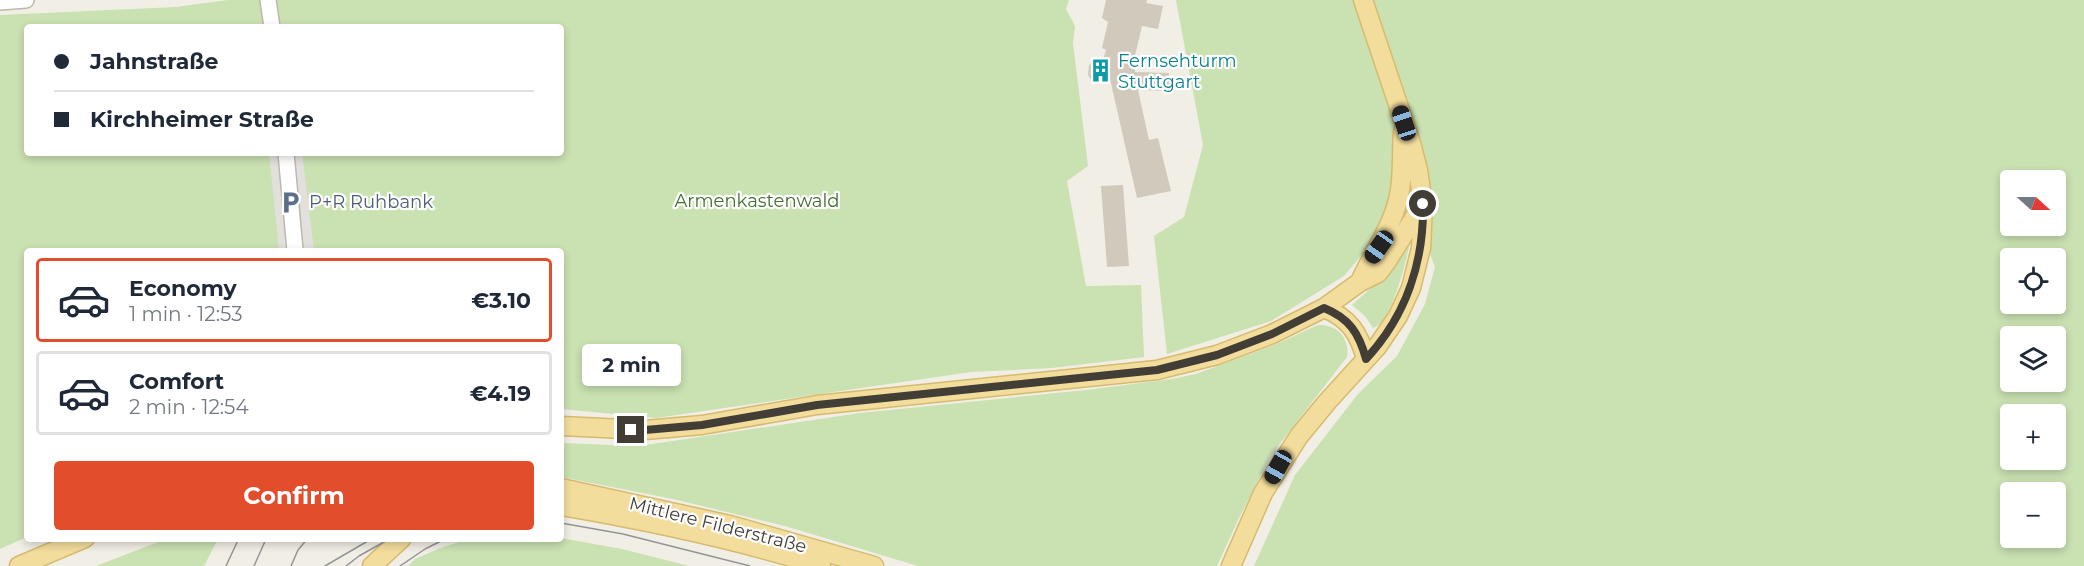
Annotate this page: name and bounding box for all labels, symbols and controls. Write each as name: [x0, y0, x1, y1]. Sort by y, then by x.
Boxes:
text: Jahnstraße: [90, 48, 218, 75]
place label: Fernsehturm Stuttgart: [1118, 50, 1237, 93]
building icon: Fernsehturm Stuttgart: [1087, 58, 1113, 84]
car: [1390, 103, 1418, 143]
text: Kirchheimer Straße: [90, 106, 314, 133]
north arrow: [2000, 170, 2066, 236]
map controls: [2000, 170, 2066, 548]
parking icon: P+R Ruhbank: [278, 189, 304, 215]
park label: Armenkastenwald: [674, 190, 840, 212]
route start: [1409, 190, 1436, 217]
place label: P+R Ruhbank: [309, 191, 433, 213]
car: [1361, 227, 1397, 267]
button: locate: [2000, 248, 2066, 314]
icon: car: [57, 273, 111, 327]
text: Economy: [129, 275, 237, 302]
text: €3.10: [471, 287, 531, 314]
text: 1 min · 12:53: [129, 302, 242, 326]
button: layers: [2000, 326, 2066, 392]
callout: 2 min: [582, 343, 680, 385]
text: 2 min: [602, 353, 661, 377]
icon: car: [57, 366, 111, 420]
text: Comfort: [129, 368, 224, 395]
text: €4.19: [470, 380, 531, 407]
text: 2 min · 12:54: [129, 395, 249, 419]
button: +: [2000, 404, 2066, 470]
route end: [617, 416, 644, 443]
car: [1261, 447, 1295, 487]
button: Confirm: [54, 461, 534, 530]
button: −: [2000, 482, 2066, 548]
street label: Mittlere Filderstraße: [627, 492, 809, 558]

